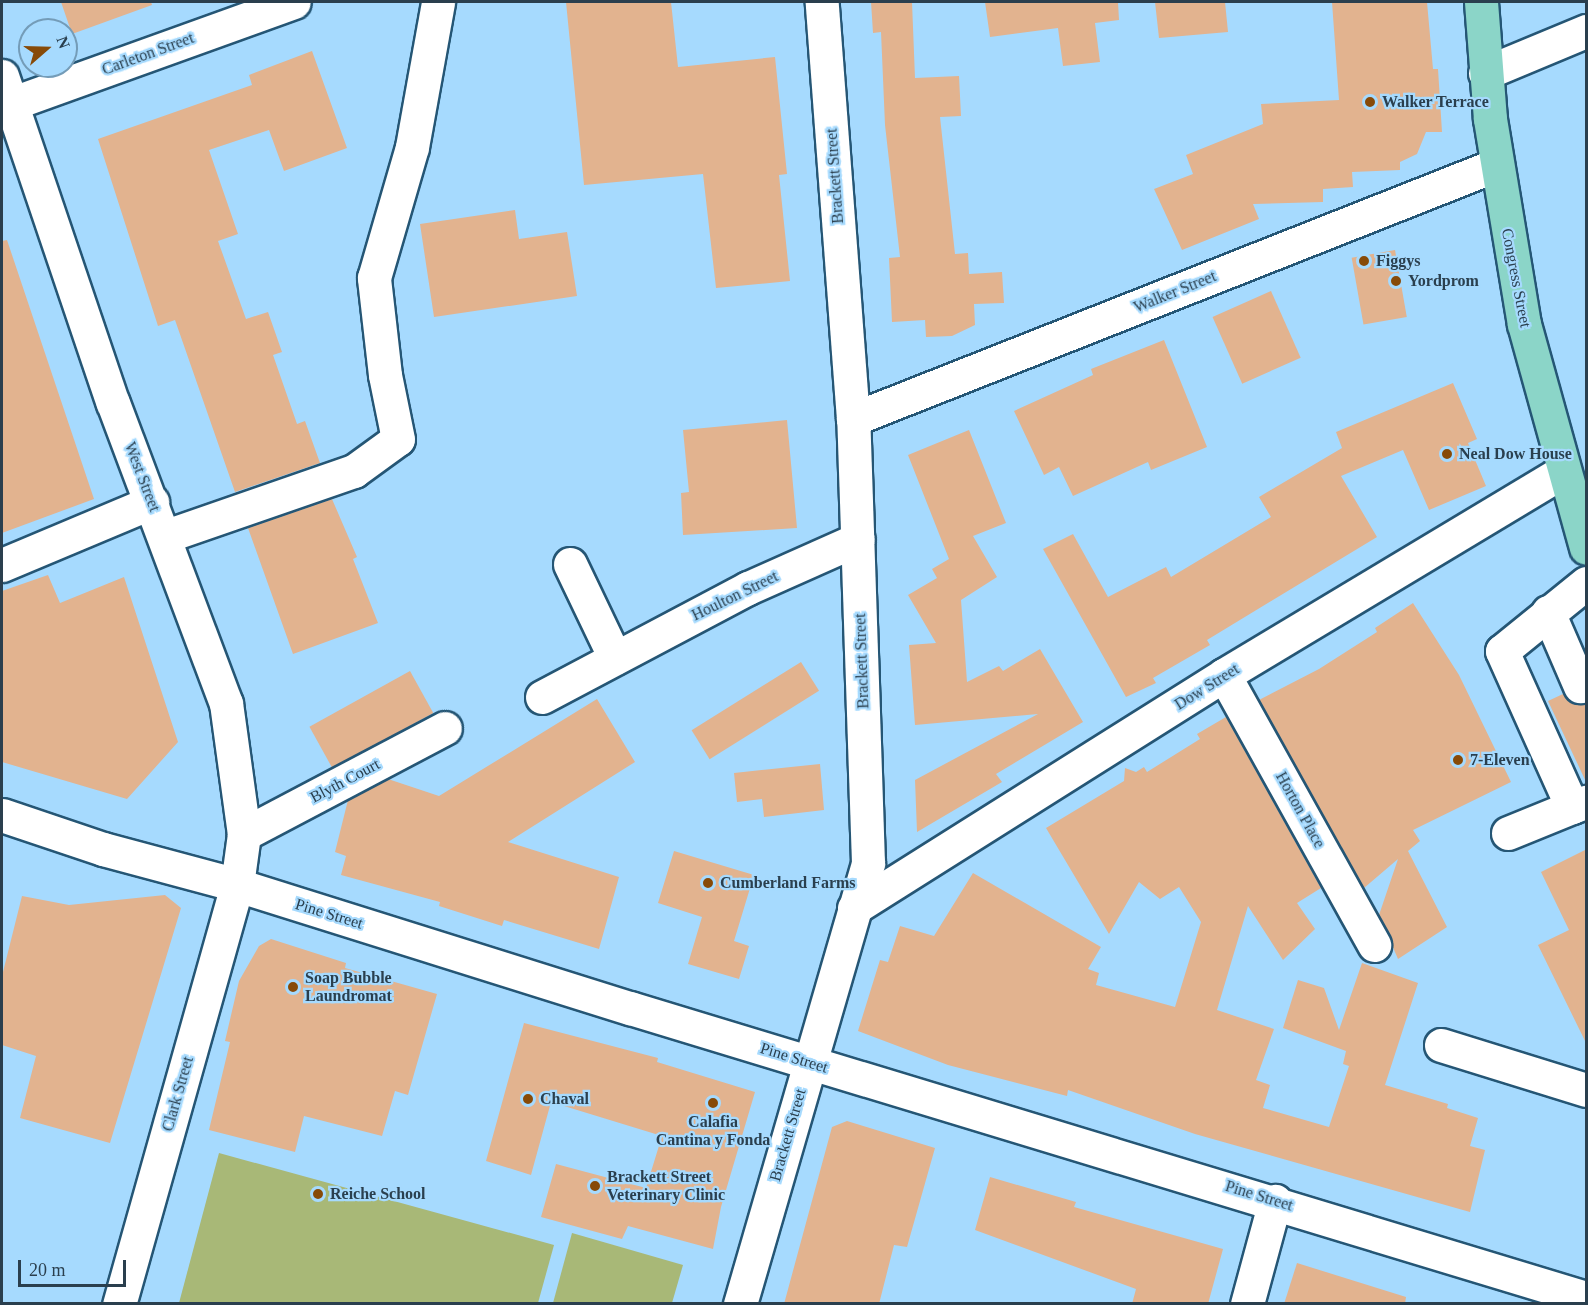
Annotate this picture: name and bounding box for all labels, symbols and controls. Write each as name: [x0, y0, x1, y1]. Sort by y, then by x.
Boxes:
north arrow: [18, 18, 78, 78]
street label: Carleton Street: [99, 28, 197, 80]
text: N: [54, 34, 73, 51]
place label: Walker Terrace: [1382, 92, 1489, 112]
marker: Walker Terrace: [1363, 95, 1377, 109]
street label: Brackett Street: [822, 128, 848, 224]
street label: Congress Street: [1497, 227, 1535, 329]
place label: Figgys: [1376, 251, 1420, 271]
marker: Figgys: [1357, 254, 1371, 268]
street label: Walker Street: [1131, 267, 1219, 317]
place label: Yordprom: [1408, 271, 1479, 291]
marker: Yordprom: [1389, 274, 1403, 288]
street label: West Street: [120, 440, 164, 514]
place label: Neal Dow House: [1459, 444, 1572, 464]
marker: Neal Dow House: [1440, 447, 1454, 461]
street label: Houlton Street: [689, 567, 781, 625]
street label: Brackett Street: [851, 613, 873, 709]
street label: Dow Street: [1171, 660, 1243, 714]
place label: 7-Eleven: [1470, 750, 1530, 770]
marker: 7-Eleven: [1451, 753, 1465, 767]
street label: Blyth Court: [307, 755, 383, 807]
street label: Horton Place: [1271, 769, 1329, 851]
place label: Cumberland Farms: [720, 873, 856, 893]
marker: Cumberland Farms: [701, 876, 715, 890]
street label: Pine Street: [293, 895, 365, 933]
place label: Soap Bubble Laundromat: [305, 968, 392, 1006]
marker: Soap Bubble Laundromat: [286, 980, 300, 994]
street label: Pine Street: [758, 1039, 830, 1077]
street label: Clark Street: [158, 1054, 198, 1134]
street label: Brackett Street: [766, 1086, 810, 1184]
place label: Chaval: [540, 1089, 589, 1109]
marker: Chaval: [521, 1092, 535, 1106]
marker: Calafia Cantina y Fonda: [706, 1096, 720, 1110]
place label: Calafia Cantina y Fonda: [656, 1112, 770, 1150]
place label: Brackett Street Veterinary Clinic: [607, 1167, 725, 1205]
street label: Pine Street: [1223, 1177, 1295, 1215]
marker: Brackett Street Veterinary Clinic: [588, 1179, 602, 1193]
place label: Reiche School: [330, 1184, 426, 1204]
marker: Reiche School: [311, 1187, 325, 1201]
scale bar: [21, 1248, 129, 1286]
text: 20 m: [29, 1260, 66, 1280]

